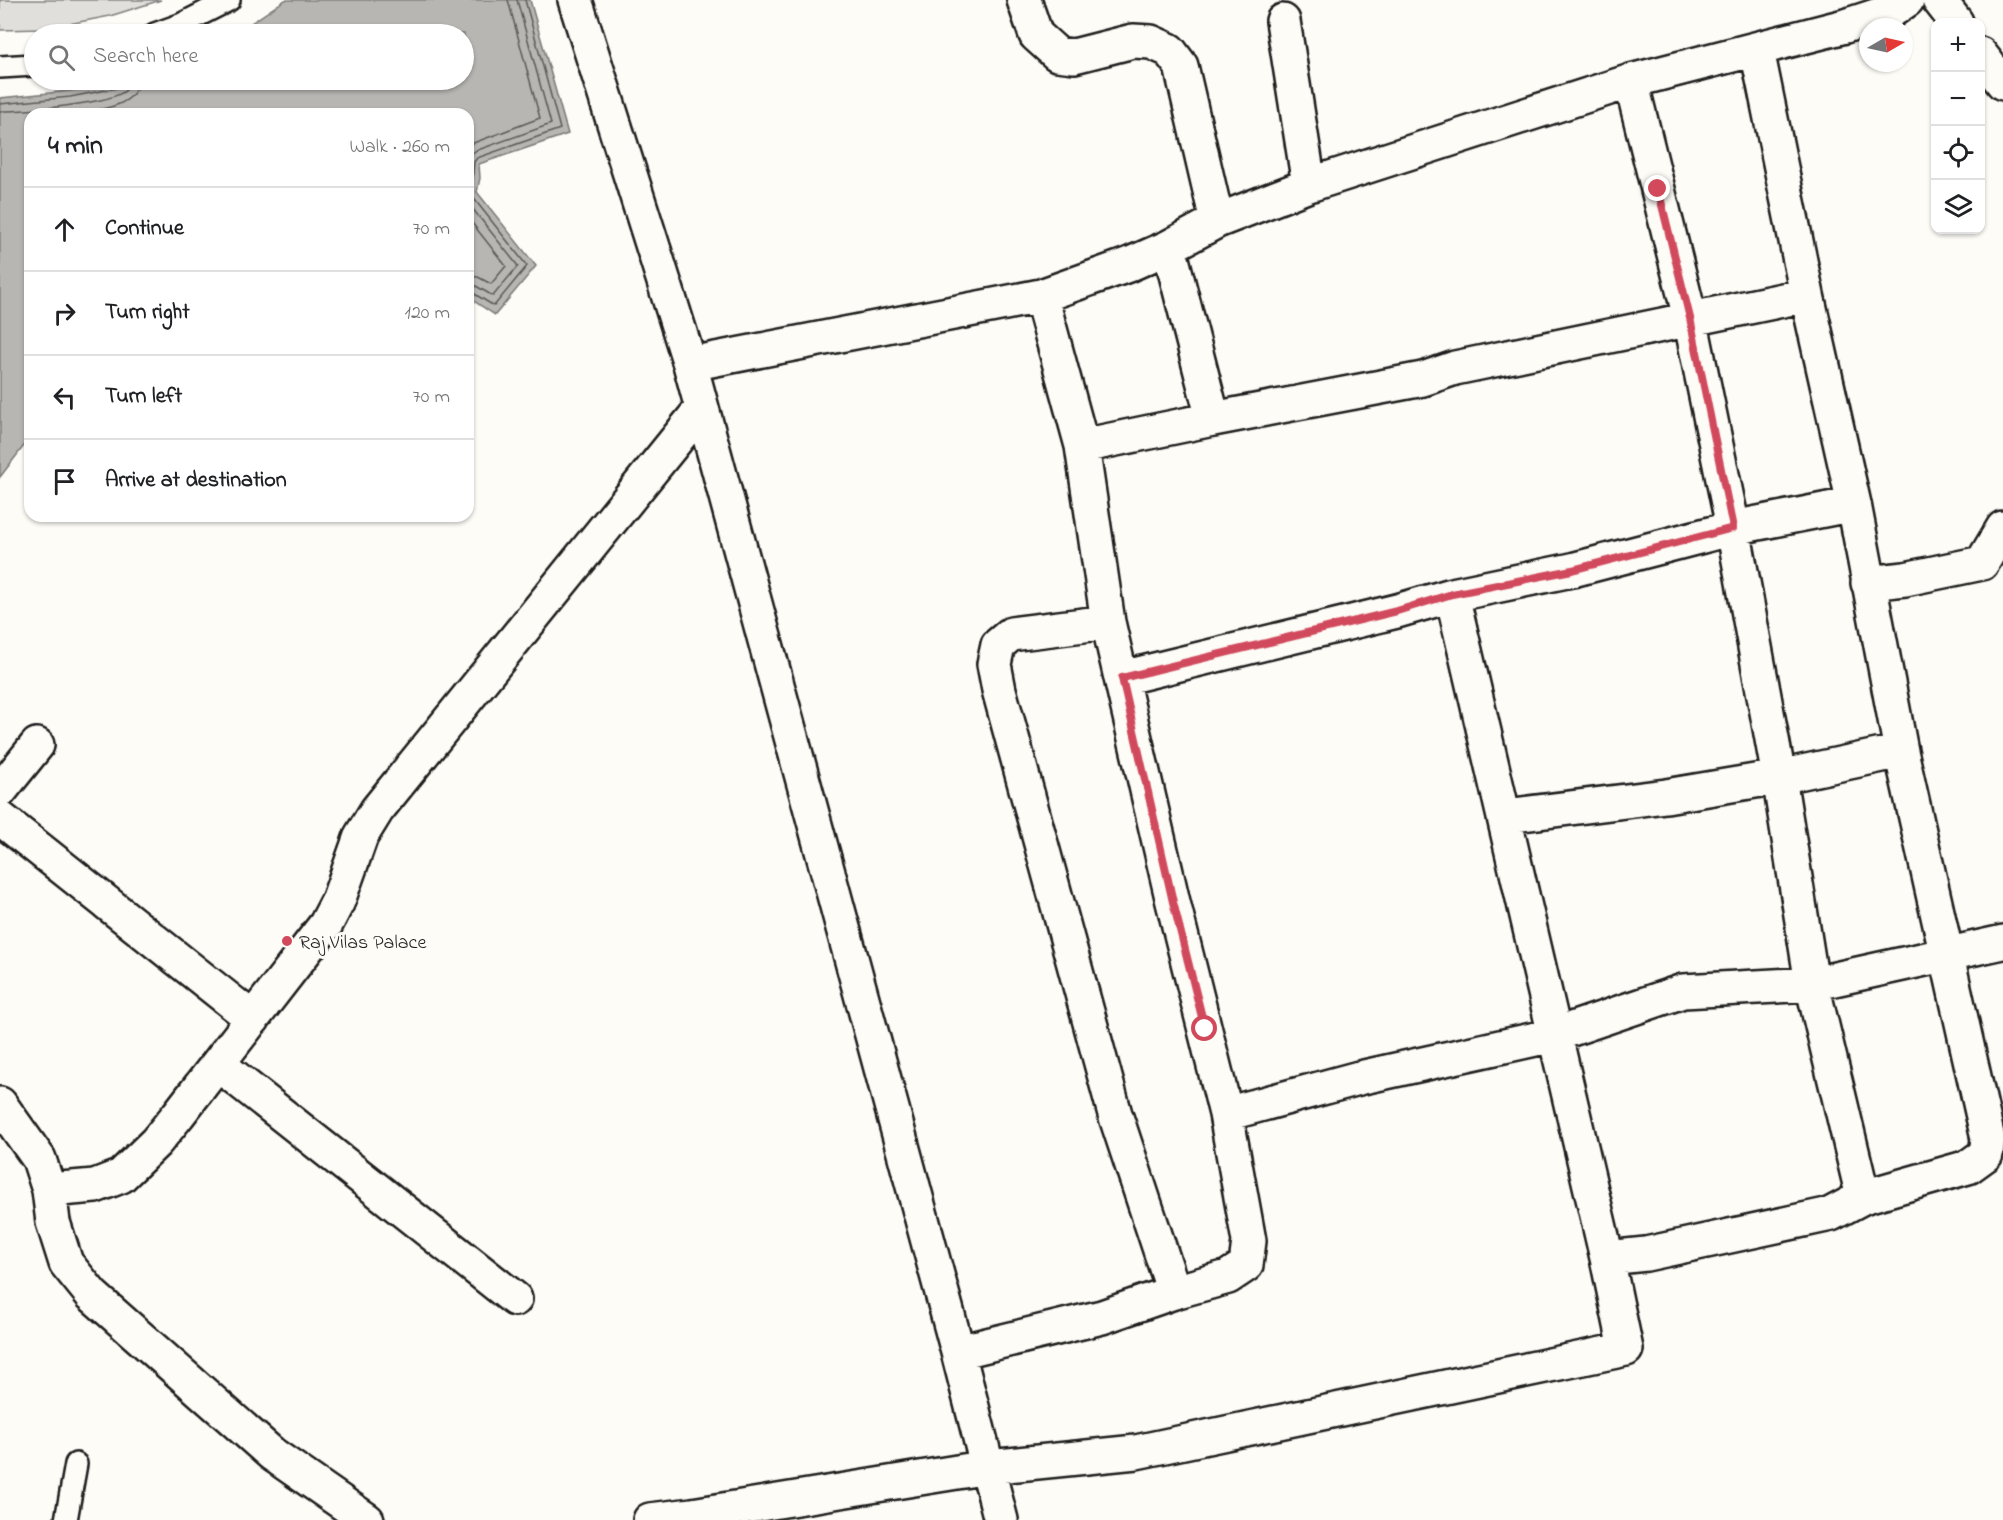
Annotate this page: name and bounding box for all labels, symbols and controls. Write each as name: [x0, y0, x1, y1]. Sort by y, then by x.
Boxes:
north arrow: [1859, 18, 1913, 72]
map controls: [1931, 18, 1985, 234]
button: +: [1931, 18, 1985, 72]
search box: [24, 24, 474, 90]
icon: search: [45, 41, 78, 74]
text: Search here: [93, 41, 198, 73]
button: −: [1931, 72, 1985, 126]
button: locate: [1931, 126, 1985, 180]
text: 4 min: [48, 128, 103, 166]
text: Walk · 260 m: [349, 133, 450, 162]
route end: [1644, 175, 1670, 201]
button: layers: [1931, 180, 1985, 234]
icon: ahead: [48, 213, 81, 246]
text: Continue: [105, 213, 184, 245]
text: 70 m: [413, 215, 450, 244]
icon: right: [48, 297, 81, 330]
text: Turn right: [105, 297, 190, 329]
text: 120 m: [405, 299, 450, 328]
icon: left: [48, 381, 81, 414]
text: Turn left: [105, 381, 182, 413]
text: 70 m: [413, 383, 450, 412]
icon: arrive: [48, 465, 81, 498]
text: Arrive at destination: [105, 465, 287, 497]
place label: Raj Vilas Palace: [299, 929, 426, 958]
marker: Raj Vilas Palace: [280, 934, 294, 948]
route start: [1191, 1015, 1217, 1041]

